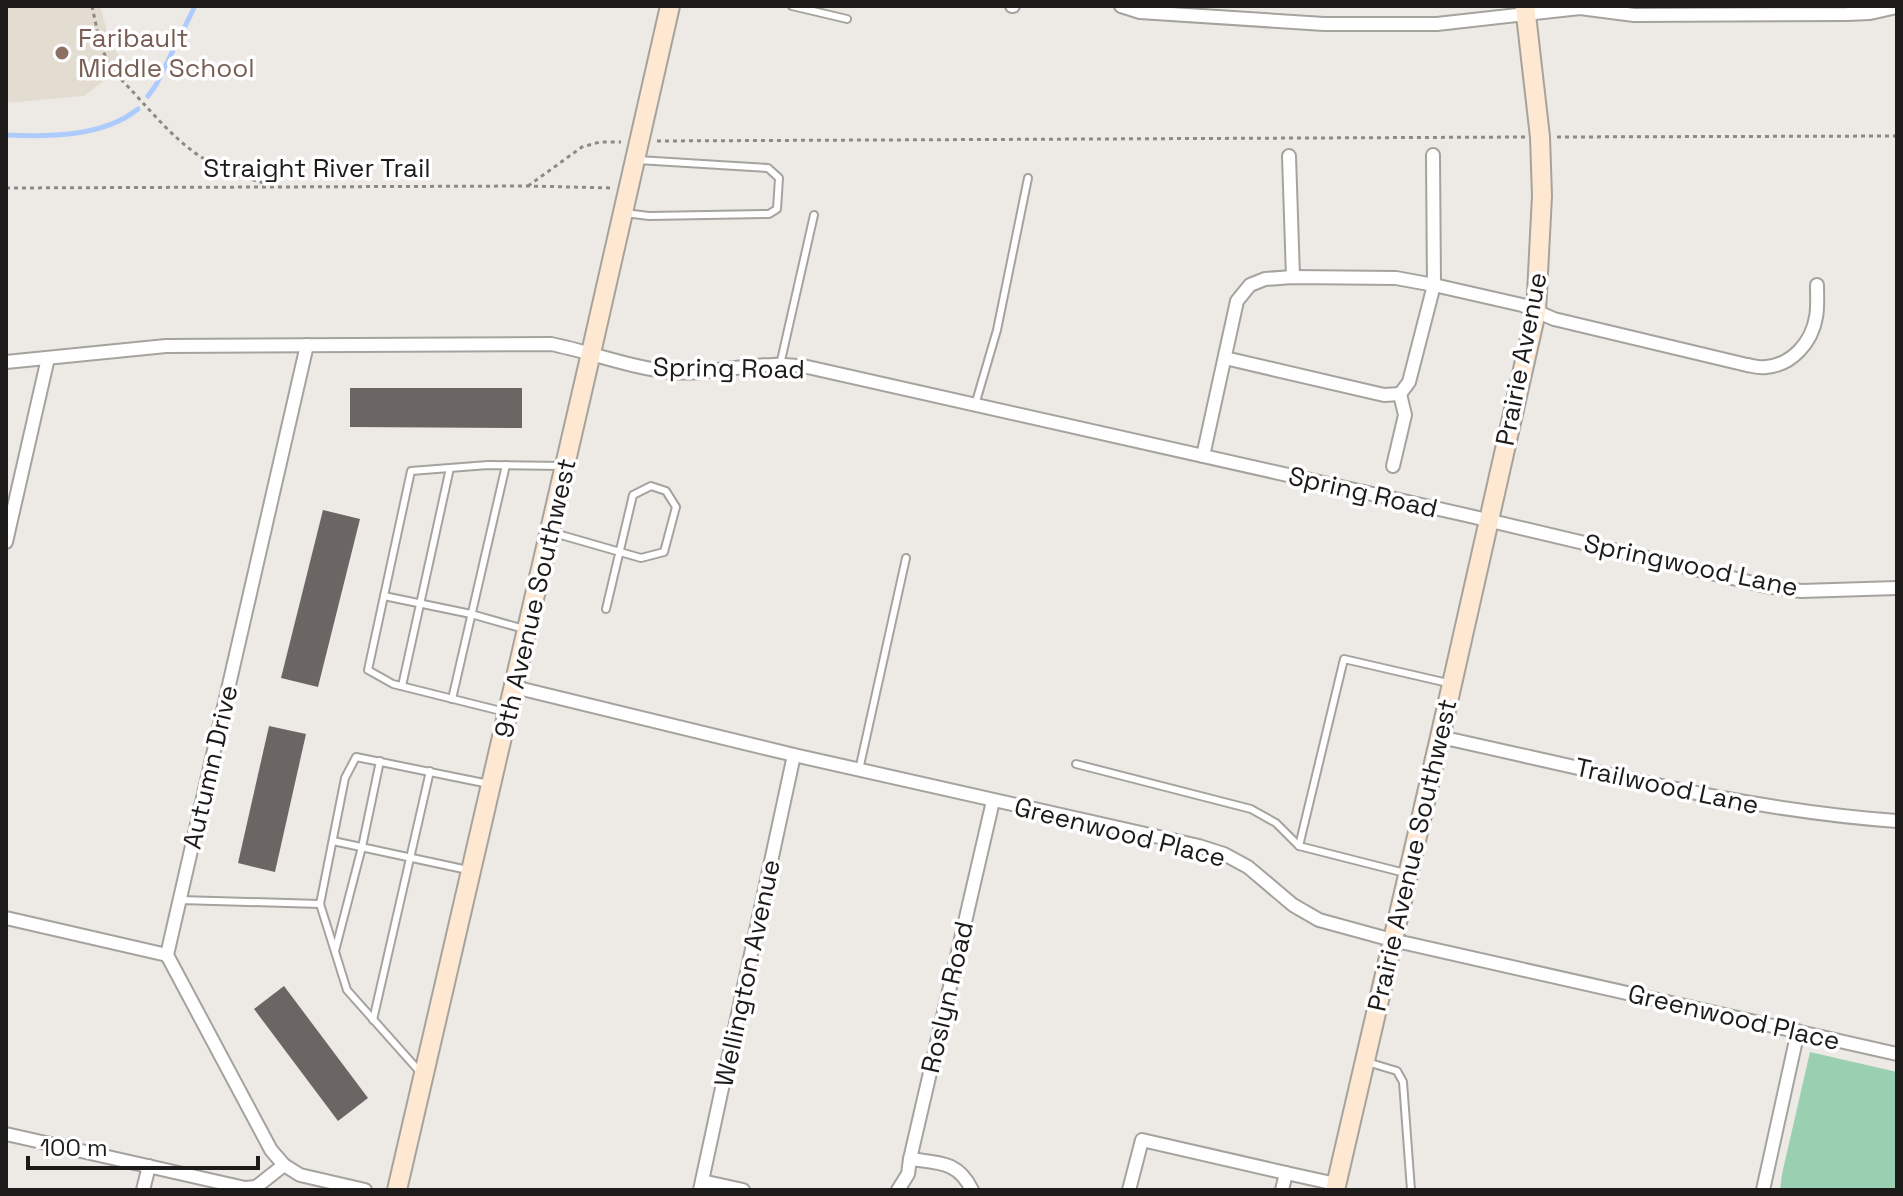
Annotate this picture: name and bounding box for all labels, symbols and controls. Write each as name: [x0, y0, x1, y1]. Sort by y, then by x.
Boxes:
place label: Faribault Middle School: [78, 21, 255, 85]
marker: Faribault Middle School: [53, 44, 71, 62]
street label: Straight River Trail: [203, 151, 431, 185]
street label: Prairie Avenue: [1488, 269, 1554, 449]
street label: Spring Road: [653, 350, 805, 386]
street label: 9th Avenue Southwest: [486, 455, 584, 741]
street label: Spring Road: [1285, 458, 1441, 526]
street label: Springwood Lane: [1581, 526, 1801, 604]
street label: Autumn Drive: [175, 682, 245, 852]
street label: Prairie Avenue Southwest: [1359, 695, 1465, 1015]
street label: Trailwood Lane: [1572, 750, 1762, 822]
street label: Greenwood Place: [1011, 789, 1229, 875]
street label: Wellington Avenue: [706, 856, 788, 1090]
street label: Roslyn Road: [913, 918, 981, 1076]
street label: Greenwood Place: [1625, 976, 1843, 1058]
scale bar: [28, 1120, 258, 1170]
text: 100 m: [40, 1132, 108, 1163]

